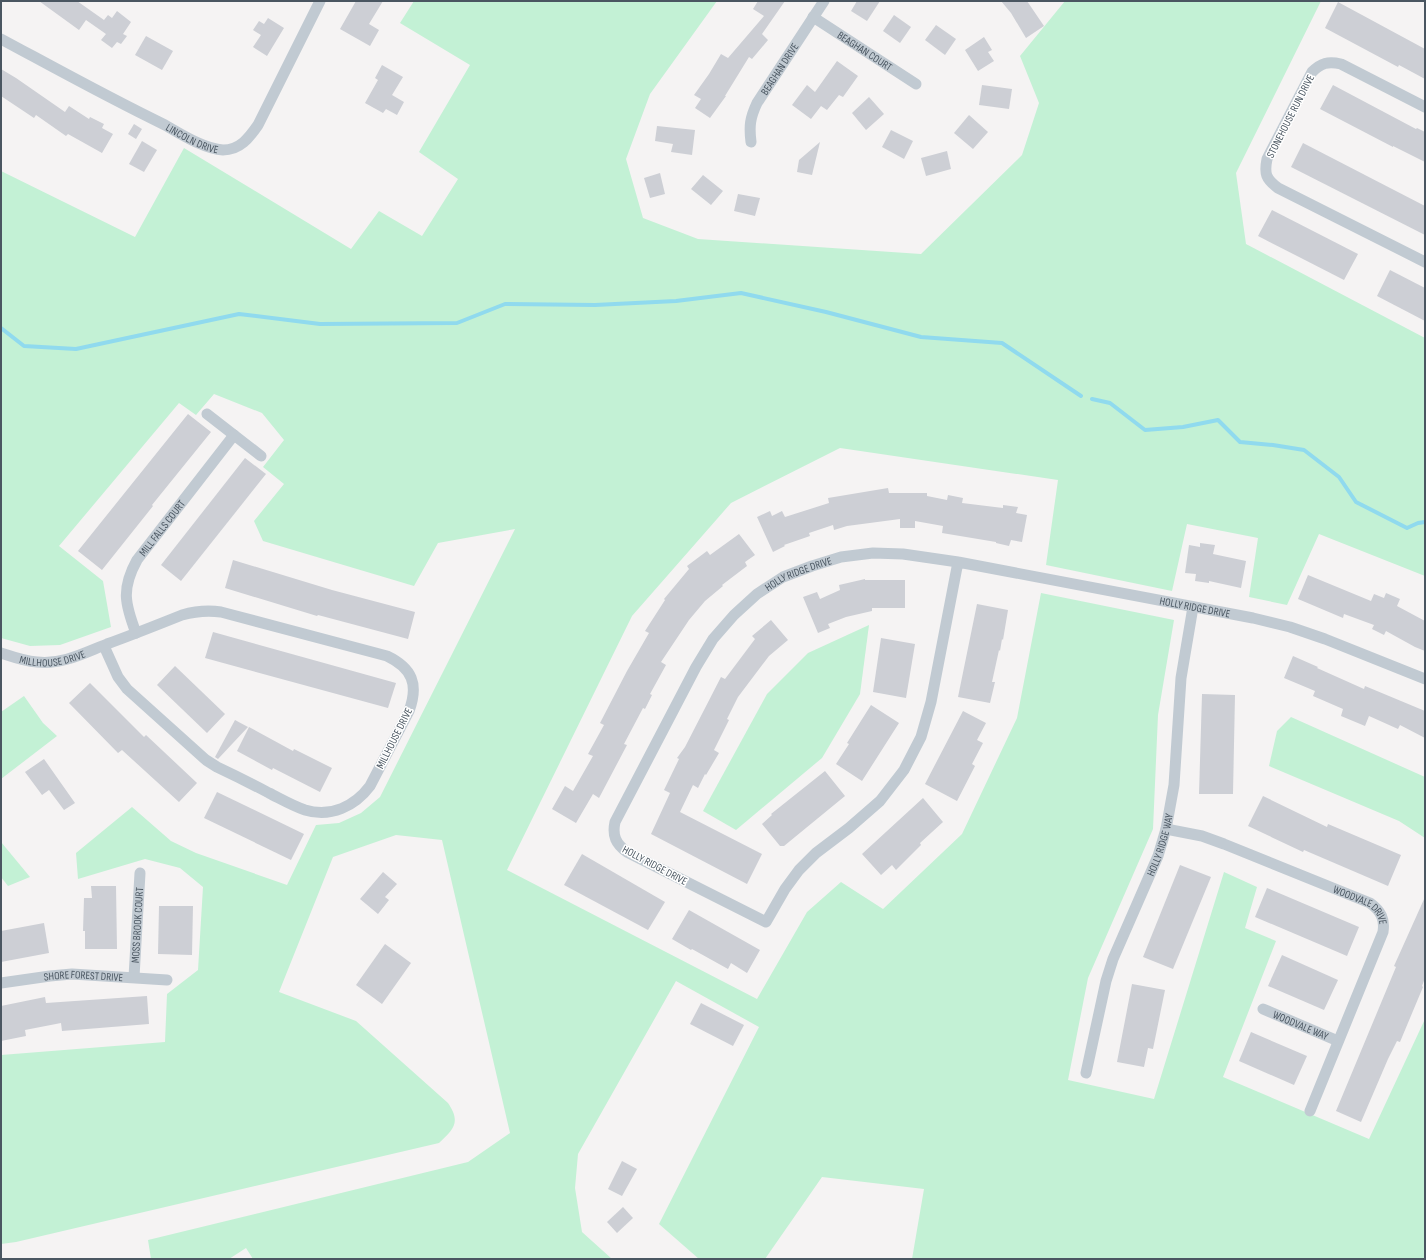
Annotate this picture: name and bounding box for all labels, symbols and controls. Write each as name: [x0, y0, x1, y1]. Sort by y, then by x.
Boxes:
street label: BEAGHAN COURT: [835, 29, 895, 74]
street label: BEAGHAN DRIVE: [758, 41, 802, 98]
street label: STONEHOUSE RUN DRIVE: [1264, 72, 1317, 160]
street label: LINCOLN DRIVE: [164, 121, 220, 156]
street label: MILL FALLS COURT: [136, 497, 189, 559]
street label: HOLLY RIDGE DRIVE: [763, 554, 833, 594]
street label: HOLLY RIDGE DRIVE: [1158, 594, 1231, 621]
street label: MILLHOUSE DRIVE: [18, 648, 87, 669]
street label: MILLHOUSE DRIVE: [374, 706, 415, 771]
street label: HOLLY RIDGE WAY: [1144, 812, 1176, 878]
street label: HOLLY RIDGE DRIVE: [620, 843, 689, 888]
street label: WOODVALE DRIVE: [1331, 883, 1389, 925]
street label: MOSS BROOK COURT: [129, 886, 146, 963]
street label: SHORE FOREST DRIVE: [43, 968, 123, 984]
street label: WOODVALE WAY: [1271, 1008, 1330, 1043]

